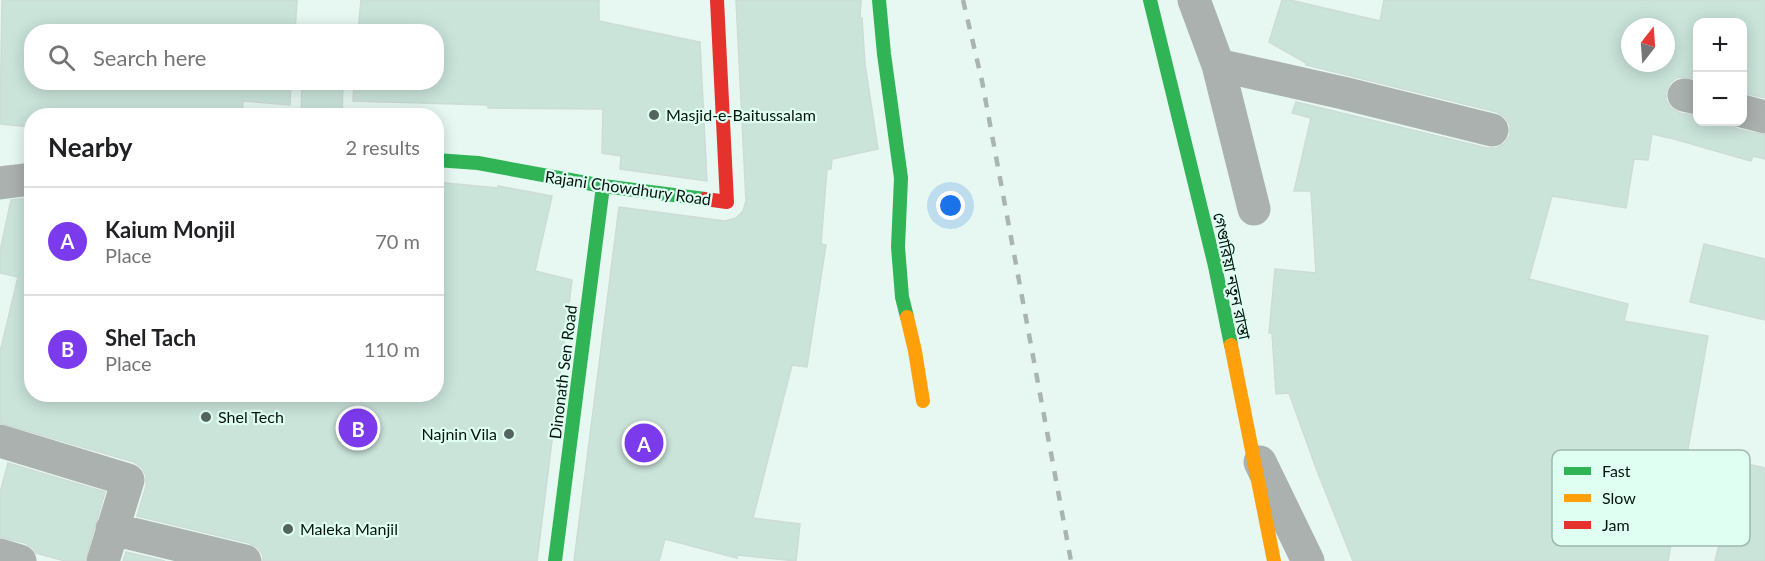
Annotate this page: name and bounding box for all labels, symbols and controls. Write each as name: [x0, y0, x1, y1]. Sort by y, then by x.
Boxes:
north arrow: [1621, 18, 1675, 72]
map controls: [1693, 18, 1747, 126]
button: +: [1693, 18, 1747, 72]
search box: [24, 24, 444, 90]
icon: search: [45, 41, 78, 74]
text: Search here: [93, 44, 206, 71]
button: −: [1693, 72, 1747, 126]
place label: Masjid-e-Baitussalam: [666, 105, 816, 124]
marker: Masjid-e-Baitussalam: [647, 108, 661, 122]
text: Nearby: [48, 131, 133, 163]
text: 2 results: [345, 135, 420, 159]
street label: Rajani Chowdhury Road: [544, 166, 712, 209]
your location: [936, 191, 965, 220]
street label: গেণ্ডারিয়া নতুন রাস্তা: [1209, 211, 1255, 342]
text: Kaium Monjil: [105, 216, 235, 243]
text: A: [61, 229, 74, 253]
text: 70 m: [375, 229, 420, 253]
text: Place: [105, 243, 152, 267]
street label: Dinonath Sen Road: [545, 304, 580, 440]
text: Shel Tach: [105, 324, 196, 351]
text: B: [61, 337, 74, 361]
text: 110 m: [364, 337, 420, 361]
text: Place: [105, 351, 152, 375]
pin: B: [338, 406, 378, 450]
place label: Shel Tech: [218, 407, 284, 426]
marker: Shel Tech: [199, 410, 213, 424]
pin: A: [624, 420, 664, 466]
place label: Najnin Vila: [422, 424, 497, 443]
marker: Najnin Vila: [502, 427, 516, 441]
legend: [1552, 450, 1750, 546]
text: Fast: [1602, 461, 1631, 480]
text: Slow: [1602, 488, 1636, 507]
text: Jam: [1602, 515, 1630, 534]
place label: Maleka Manjil: [300, 519, 398, 538]
marker: Maleka Manjil: [281, 522, 295, 536]

